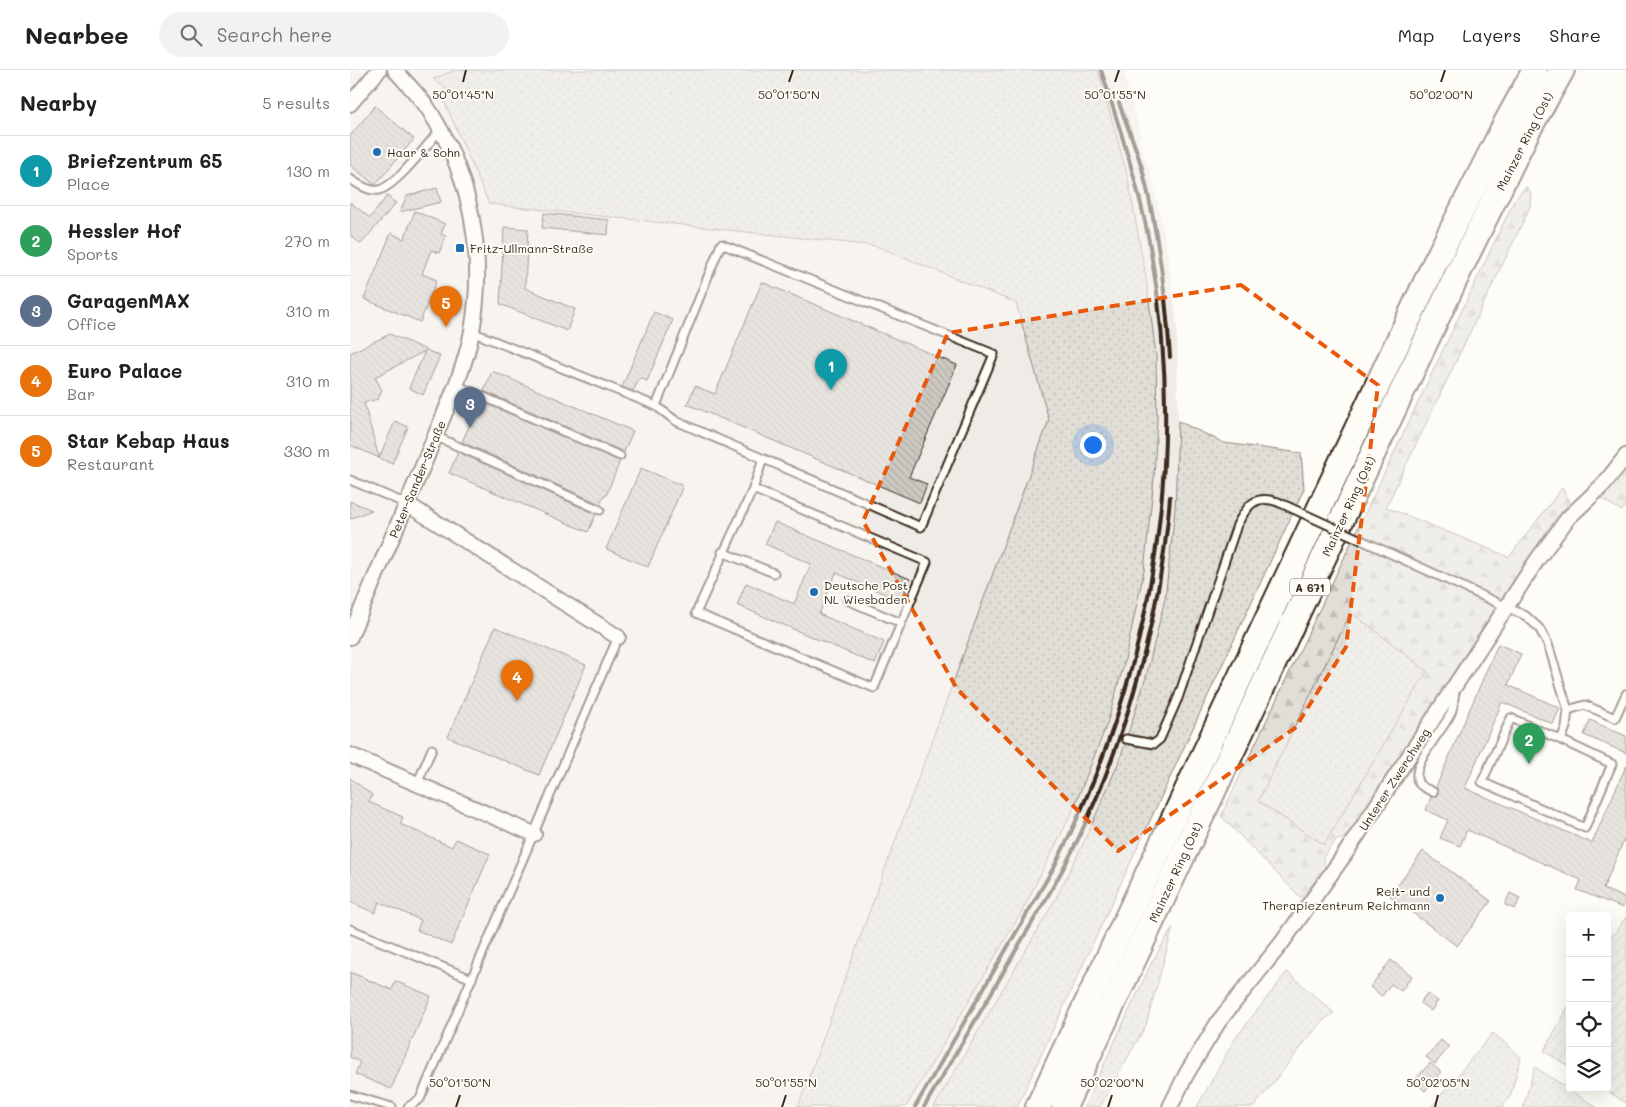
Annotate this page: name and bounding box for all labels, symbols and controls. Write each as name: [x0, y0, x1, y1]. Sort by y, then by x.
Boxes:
search box: [159, 12, 509, 57]
text: Nearbee: [25, 19, 129, 50]
icon: search: [177, 21, 205, 49]
text: Search here: [217, 22, 332, 47]
text: Map: [1398, 23, 1434, 47]
text: Layers: [1462, 23, 1521, 47]
text: Share: [1549, 23, 1601, 47]
text: 50°01'45"N: [432, 86, 494, 102]
text: 50°01'50"N: [758, 86, 820, 102]
text: 50°01'55"N: [1084, 86, 1146, 102]
text: 50°02'00"N: [1409, 86, 1473, 102]
text: Nearby: [20, 89, 97, 116]
street label: Mainzer Ring (Ost): [1492, 89, 1556, 193]
text: 5 results: [262, 92, 330, 113]
place label: Haar & Sohn: [387, 144, 460, 160]
marker: Haar & Sohn: [371, 146, 383, 158]
text: Briefzentrum 65: [67, 148, 222, 173]
text: 1: [32, 160, 40, 181]
text: 130 m: [286, 160, 330, 181]
text: Place: [67, 173, 110, 194]
text: Hessler Hof: [67, 218, 181, 243]
text: 2: [32, 230, 40, 251]
text: 270 m: [284, 230, 330, 251]
place label: Fritz-Ullmann-Straße: [470, 240, 593, 256]
marker: Fritz-Ullmann-Straße: [454, 242, 466, 254]
text: Sports: [67, 243, 118, 264]
pin: 5: [430, 286, 462, 327]
text: GaragenMAX: [67, 288, 190, 313]
text: 3: [31, 300, 41, 321]
text: 310 m: [286, 300, 330, 321]
text: Office: [67, 313, 116, 334]
pin: 1: [815, 349, 847, 390]
text: Euro Palace: [67, 358, 182, 383]
text: 4: [31, 370, 41, 391]
text: 310 m: [286, 370, 330, 391]
text: Bar: [67, 383, 95, 404]
pin: 3: [454, 387, 486, 428]
street label: Peter-Sander-Straße: [385, 418, 449, 540]
text: Star Kebap Haus: [67, 428, 230, 453]
your location: [1080, 432, 1106, 458]
text: 5: [31, 440, 41, 461]
text: 330 m: [284, 440, 330, 461]
text: Restaurant: [67, 453, 155, 474]
street label: Mainzer Ring (Ost): [1318, 453, 1378, 559]
place label: Deutsche Post NL Wiesbaden: [824, 577, 908, 607]
road number: A 671: [1290, 578, 1330, 596]
marker: Deutsche Post NL Wiesbaden: [808, 586, 820, 598]
pin: 4: [501, 660, 533, 701]
pin: 2: [1513, 723, 1545, 764]
street label: Unterer Zwerchweg: [1355, 725, 1433, 833]
street label: Mainzer Ring (Ost): [1145, 819, 1205, 925]
place label: Reit- und Therapiezentrum Reichmann: [1262, 883, 1430, 913]
marker: Reit- und Therapiezentrum Reichmann: [1434, 892, 1446, 904]
map controls: [1566, 912, 1611, 1092]
button: +: [1566, 912, 1611, 957]
button: −: [1566, 957, 1611, 1002]
button: locate: [1566, 1002, 1611, 1047]
button: layers: [1566, 1047, 1611, 1092]
text: 50°01'50"N: [429, 1074, 491, 1090]
text: 50°01'55"N: [755, 1074, 817, 1090]
text: 50°02'00"N: [1080, 1074, 1144, 1090]
text: 50°02'05"N: [1406, 1074, 1470, 1090]

